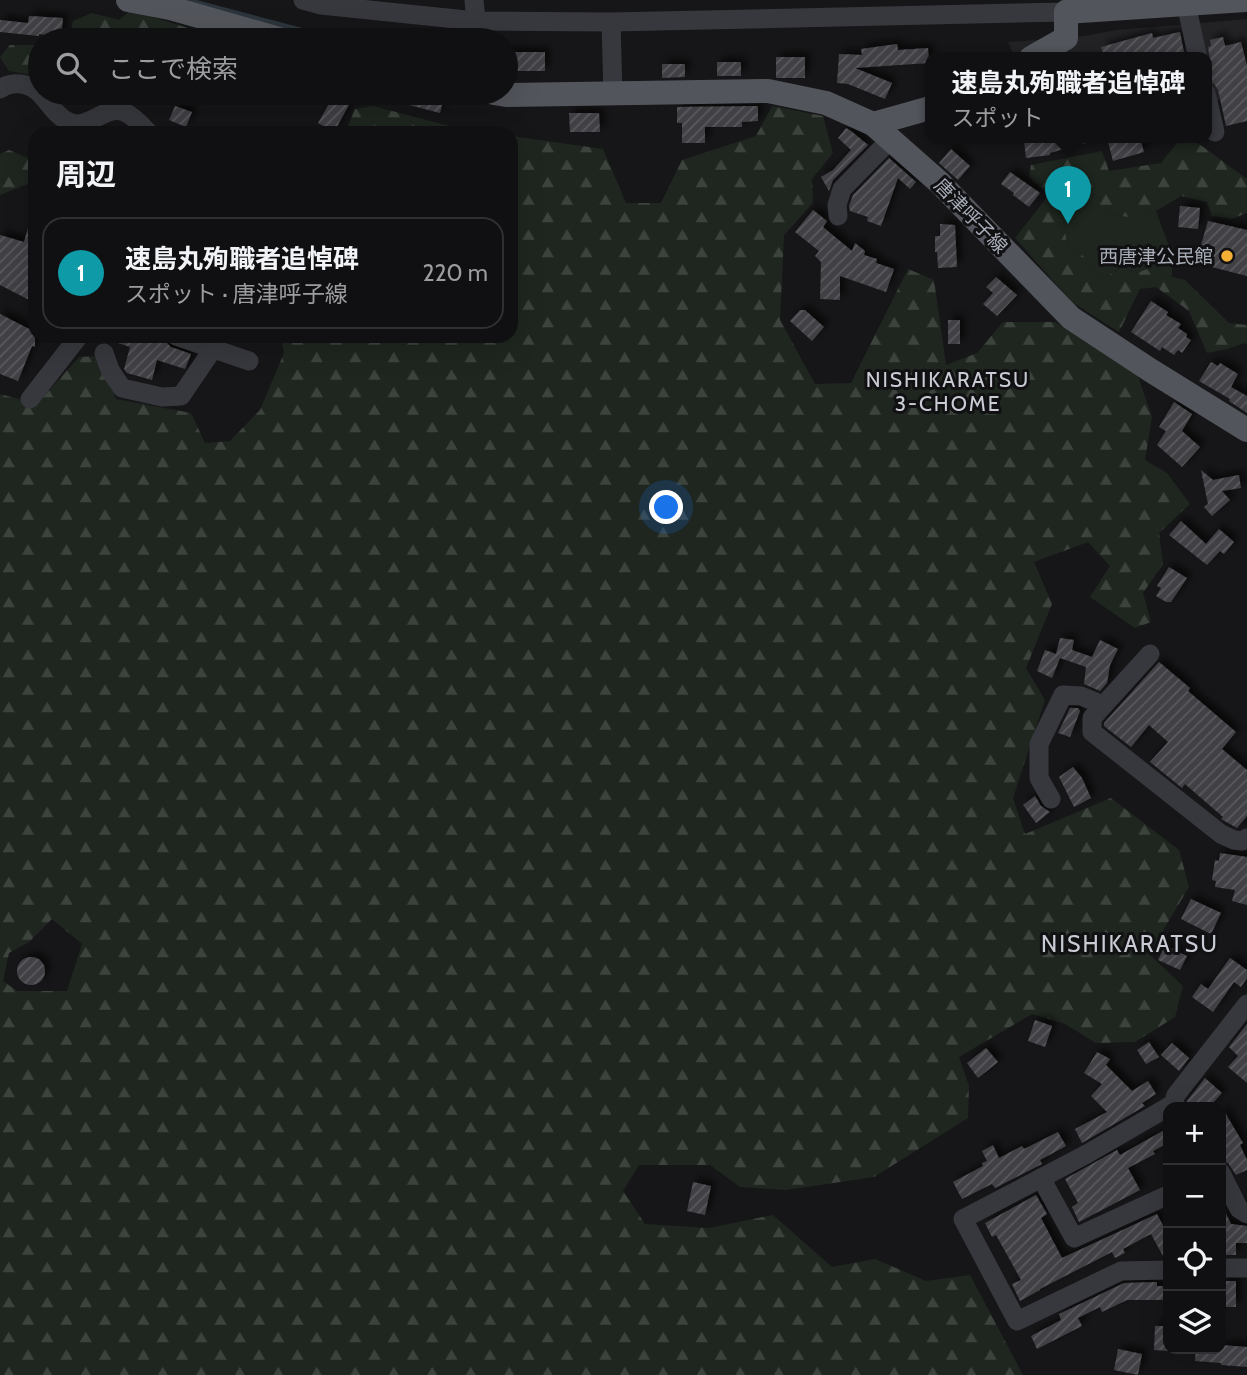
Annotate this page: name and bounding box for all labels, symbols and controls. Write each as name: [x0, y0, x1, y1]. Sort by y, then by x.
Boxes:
search box: [28, 28, 518, 105]
icon: search: [52, 48, 90, 86]
popup: [925, 52, 1212, 143]
text: ここで検索: [108, 53, 238, 85]
text: 速島丸殉職者追悼碑: [951, 67, 1186, 99]
text: スポット: [951, 104, 1043, 132]
text: 周辺: [56, 156, 116, 193]
pin: 1: [1045, 166, 1091, 224]
street label: 唐津呼子線: [930, 174, 1012, 258]
text: 速島丸殉職者追悼碑: [125, 243, 359, 275]
place label: 西唐津公民館: [1099, 245, 1213, 268]
marker: 西唐津公民館: [1219, 248, 1235, 264]
text: 1: [77, 259, 85, 287]
text: 220 m: [422, 259, 488, 287]
text: スポット · 唐津呼子線: [125, 280, 348, 308]
district label: NISHIKARATSU 3-CHOME: [866, 367, 1030, 416]
your location: [649, 490, 683, 524]
district label: NISHIKARATSU: [1041, 930, 1219, 958]
map controls: [1163, 1102, 1226, 1354]
button: +: [1163, 1102, 1226, 1165]
button: −: [1163, 1165, 1226, 1228]
button: locate: [1163, 1228, 1226, 1291]
button: layers: [1163, 1291, 1226, 1354]

